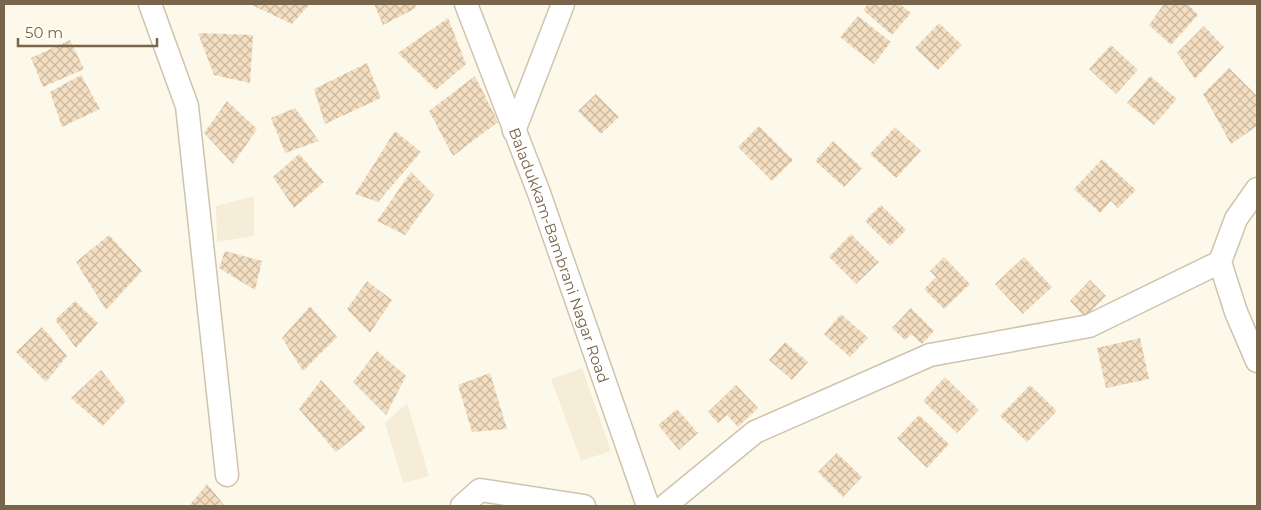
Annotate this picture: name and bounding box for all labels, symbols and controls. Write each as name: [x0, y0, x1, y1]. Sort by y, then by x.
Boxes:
scale bar: [18, 15, 156, 47]
text: 50 m: [25, 23, 63, 42]
street label: Baladukkam-Bambrani Nagar Road: [505, 125, 614, 385]

